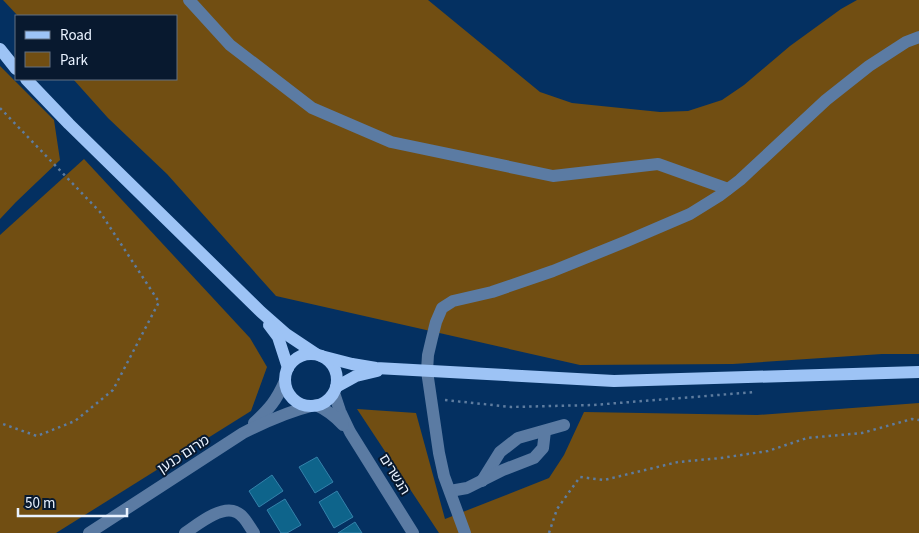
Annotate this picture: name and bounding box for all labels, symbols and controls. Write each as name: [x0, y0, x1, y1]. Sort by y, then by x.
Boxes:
legend: [15, 15, 178, 80]
text: Road: [60, 25, 92, 46]
text: Park: [60, 50, 89, 71]
street label: מרום כנען: [154, 431, 213, 479]
street label: הנשרים: [374, 450, 415, 499]
scale bar: [18, 486, 126, 518]
text: 50 m: [25, 493, 55, 514]

